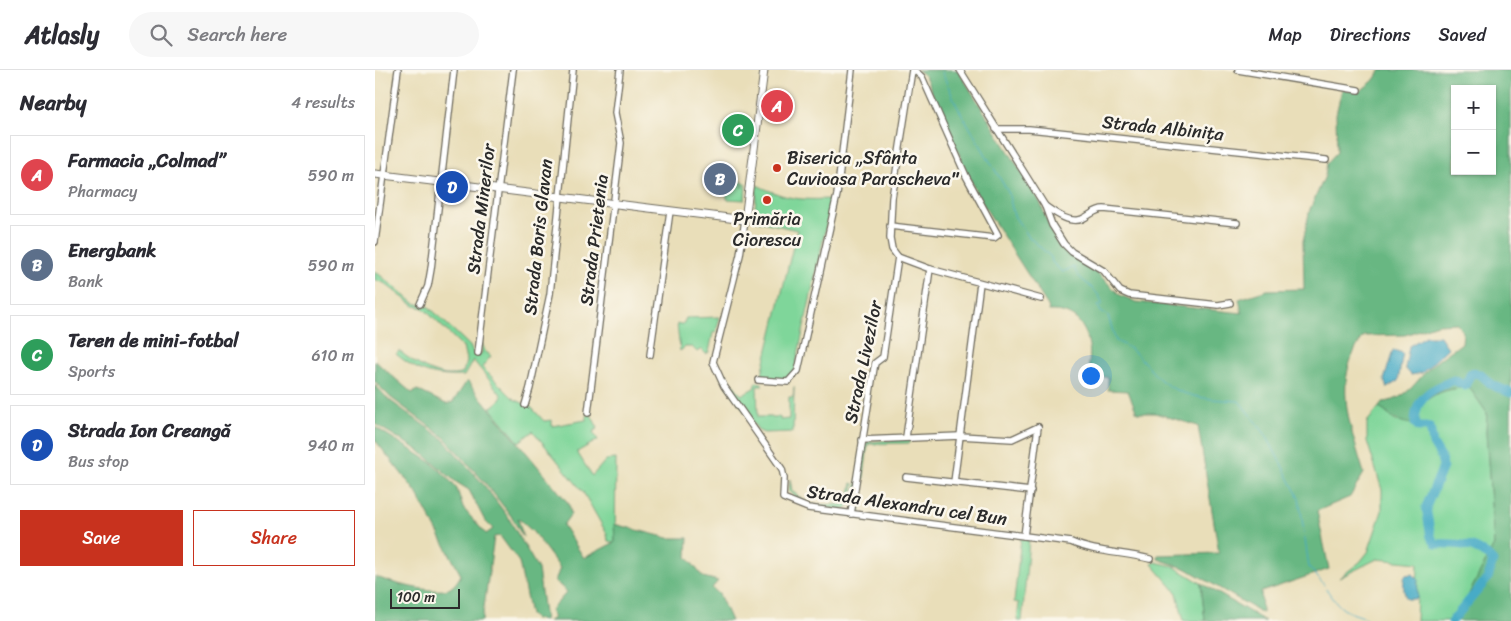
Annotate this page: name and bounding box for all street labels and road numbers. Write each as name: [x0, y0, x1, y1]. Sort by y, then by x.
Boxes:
street label: Strada Albinița: [1101, 106, 1226, 150]
street label: Strada Minerilor: [457, 140, 505, 276]
street label: Strada Boris Glavan: [514, 157, 562, 317]
street label: Strada Prietenia: [570, 172, 618, 308]
street label: Strada Livezilor: [834, 296, 892, 426]
street label: Strada Alexandru cel Bun: [805, 475, 1009, 535]

